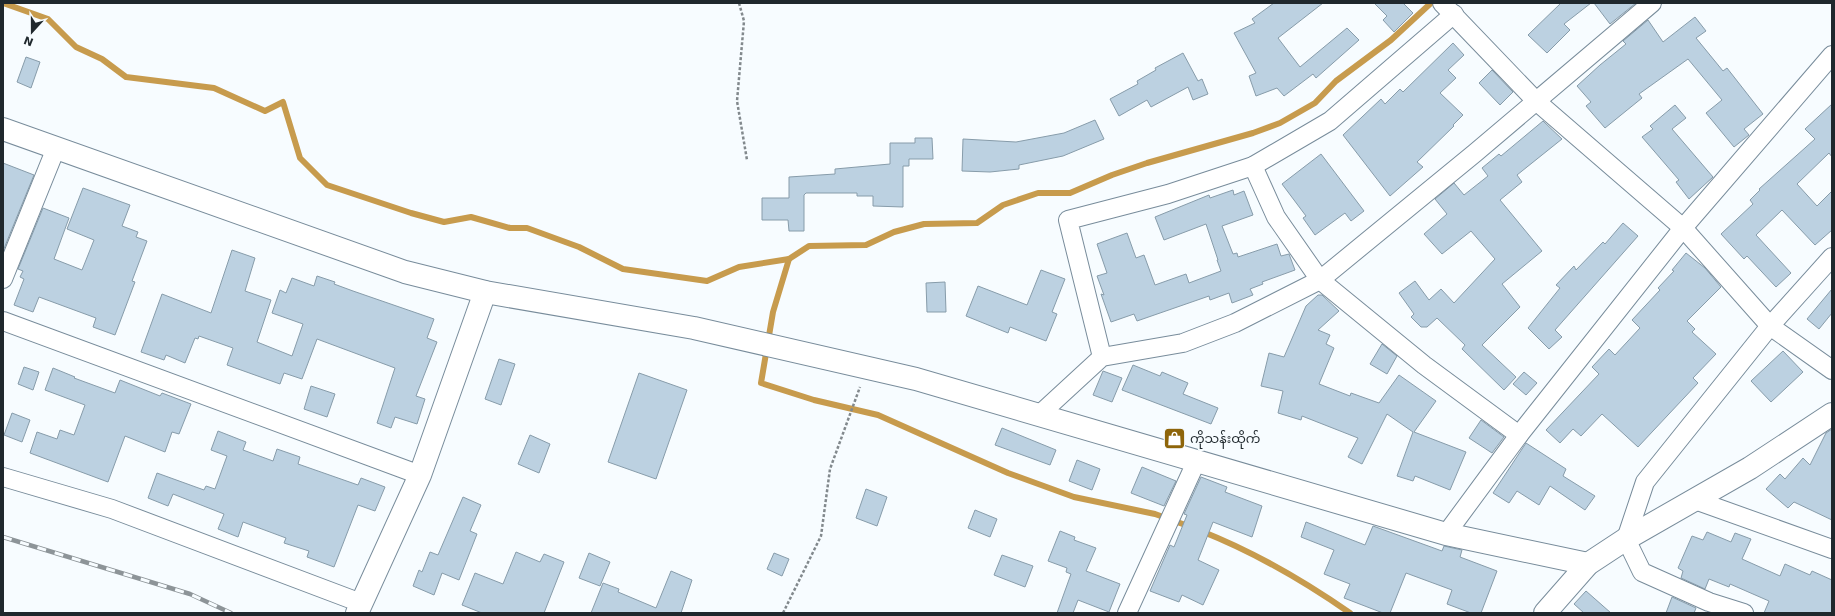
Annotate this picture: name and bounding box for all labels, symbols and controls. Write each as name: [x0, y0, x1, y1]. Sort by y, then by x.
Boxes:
north arrow: [12, 12, 52, 52]
text: N: [22, 33, 35, 49]
shop icon: ကိုသန်းထိုက်: [1162, 425, 1188, 451]
place label: ကိုသန်းထိုက်: [1190, 430, 1260, 449]

